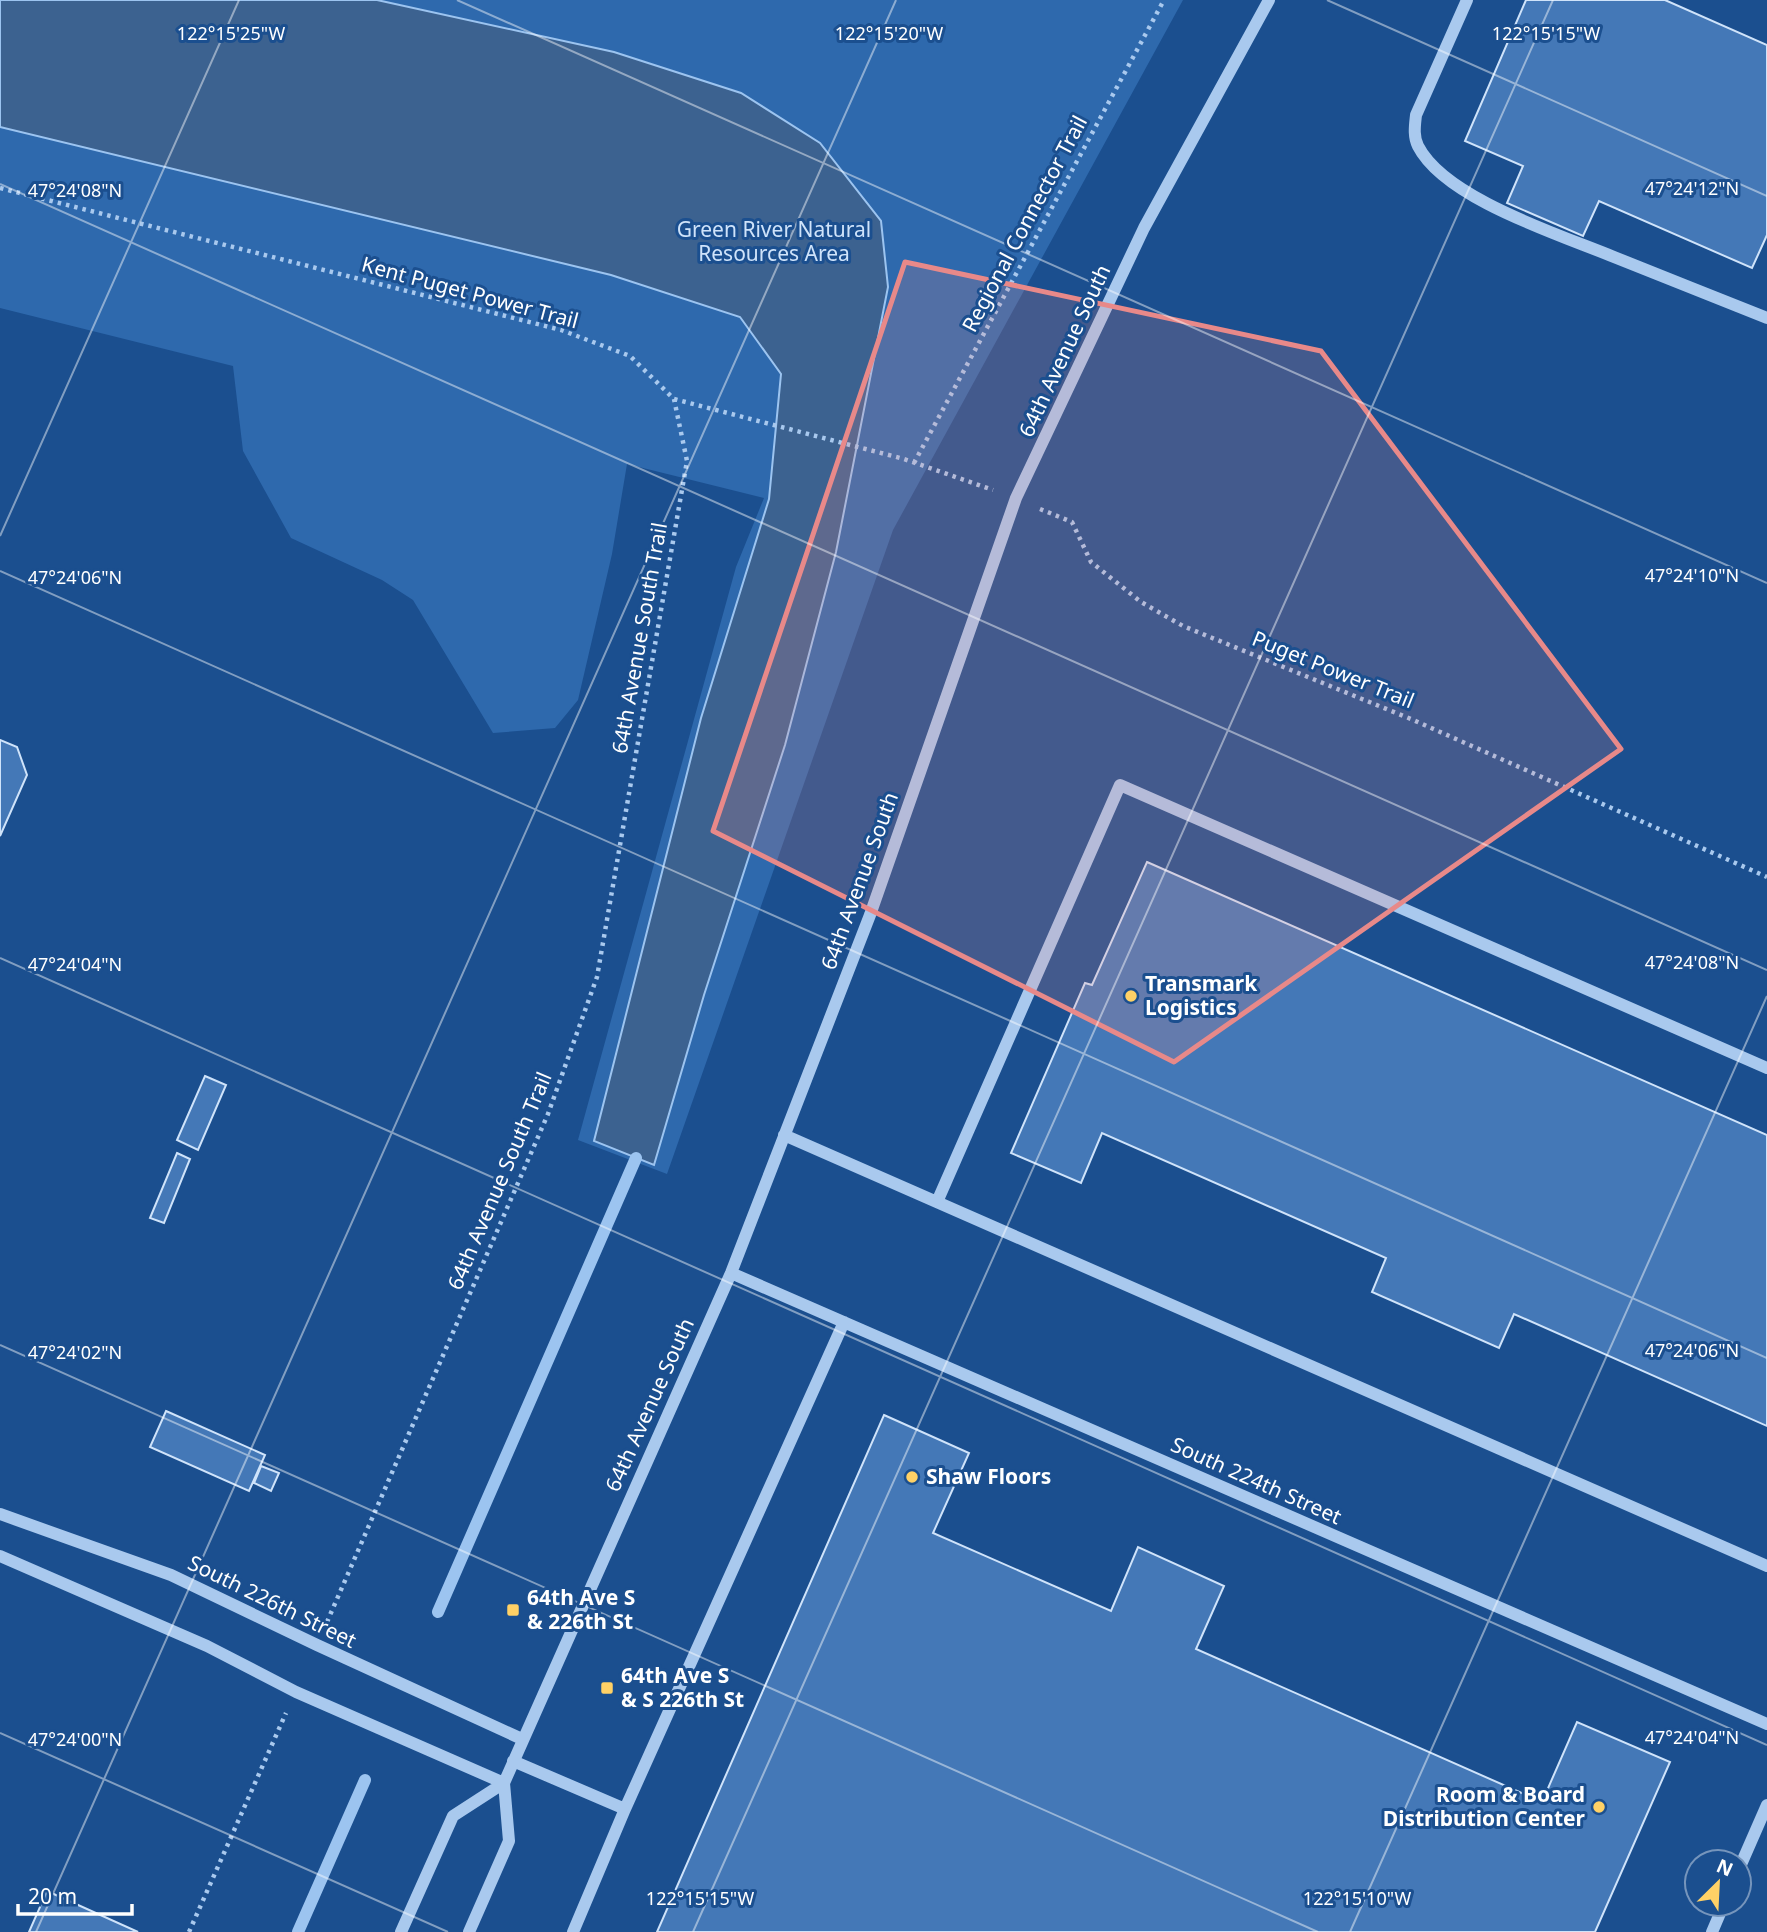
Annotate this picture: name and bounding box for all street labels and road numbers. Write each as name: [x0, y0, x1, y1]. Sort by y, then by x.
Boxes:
street label: Regional Connector Trail: [955, 110, 1093, 337]
street label: Kent Puget Power Trail: [359, 250, 582, 334]
street label: 64th Avenue South: [1012, 260, 1116, 441]
street label: 64th Avenue South Trail: [605, 520, 673, 755]
street label: Puget Power Trail: [1248, 624, 1419, 714]
street label: 64th Avenue South: [814, 788, 904, 973]
street label: 64th Avenue South Trail: [440, 1067, 558, 1294]
street label: 64th Avenue South: [598, 1313, 700, 1496]
street label: South 224th Street: [1167, 1430, 1346, 1530]
street label: South 226th Street: [184, 1548, 362, 1654]

